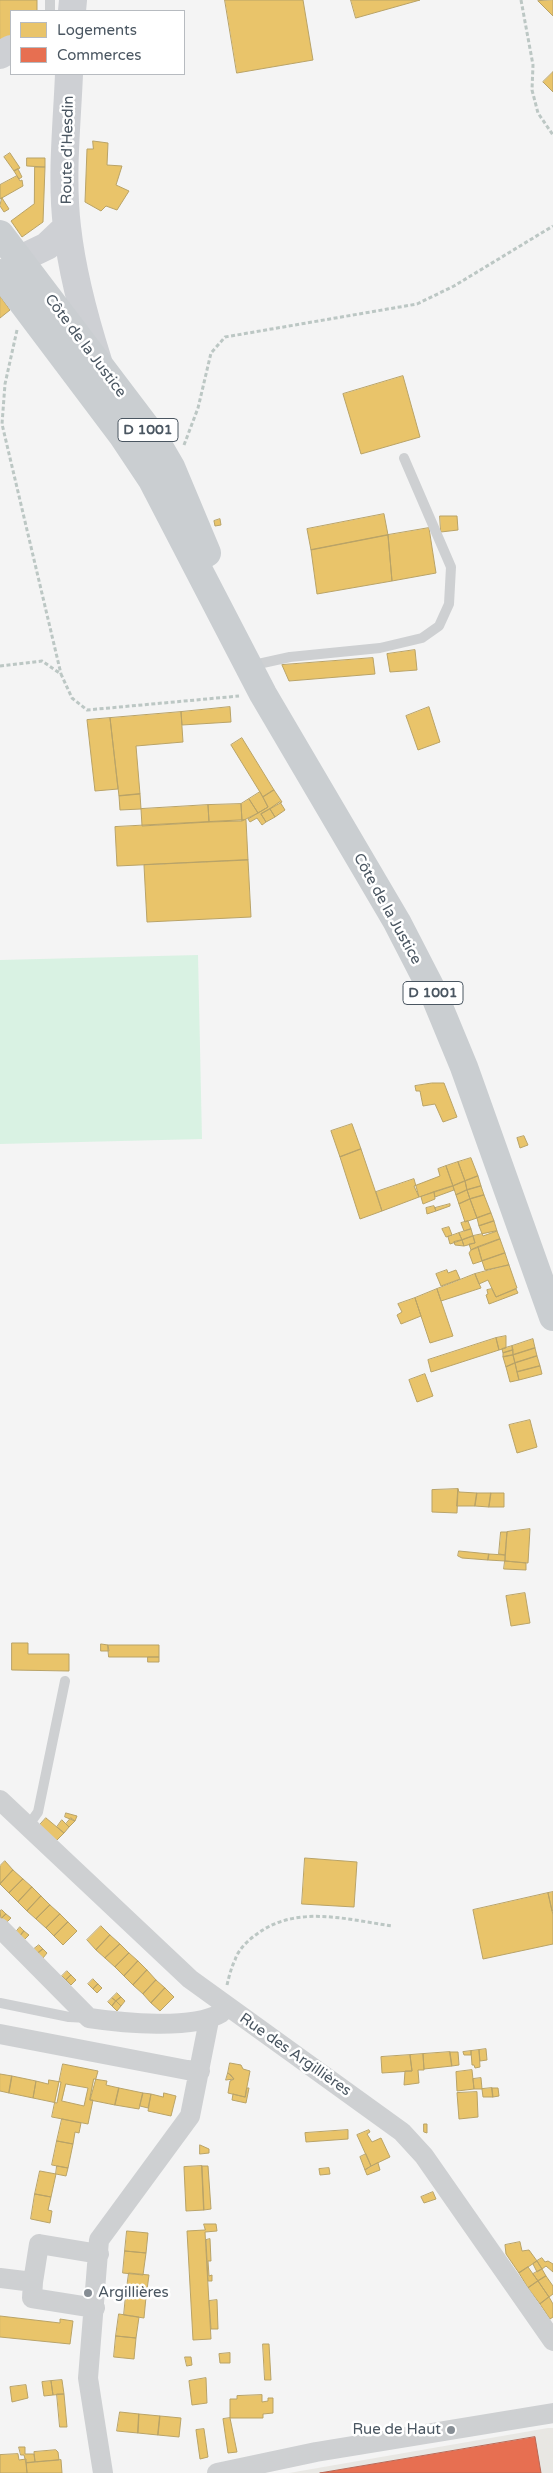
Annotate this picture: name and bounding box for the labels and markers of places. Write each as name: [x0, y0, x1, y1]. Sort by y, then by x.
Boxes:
place label: Argillières: [98, 2284, 169, 2302]
marker: Argillières: [82, 2287, 94, 2299]
place label: Rue de Haut: [352, 2421, 441, 2439]
marker: Rue de Haut: [445, 2424, 457, 2436]

